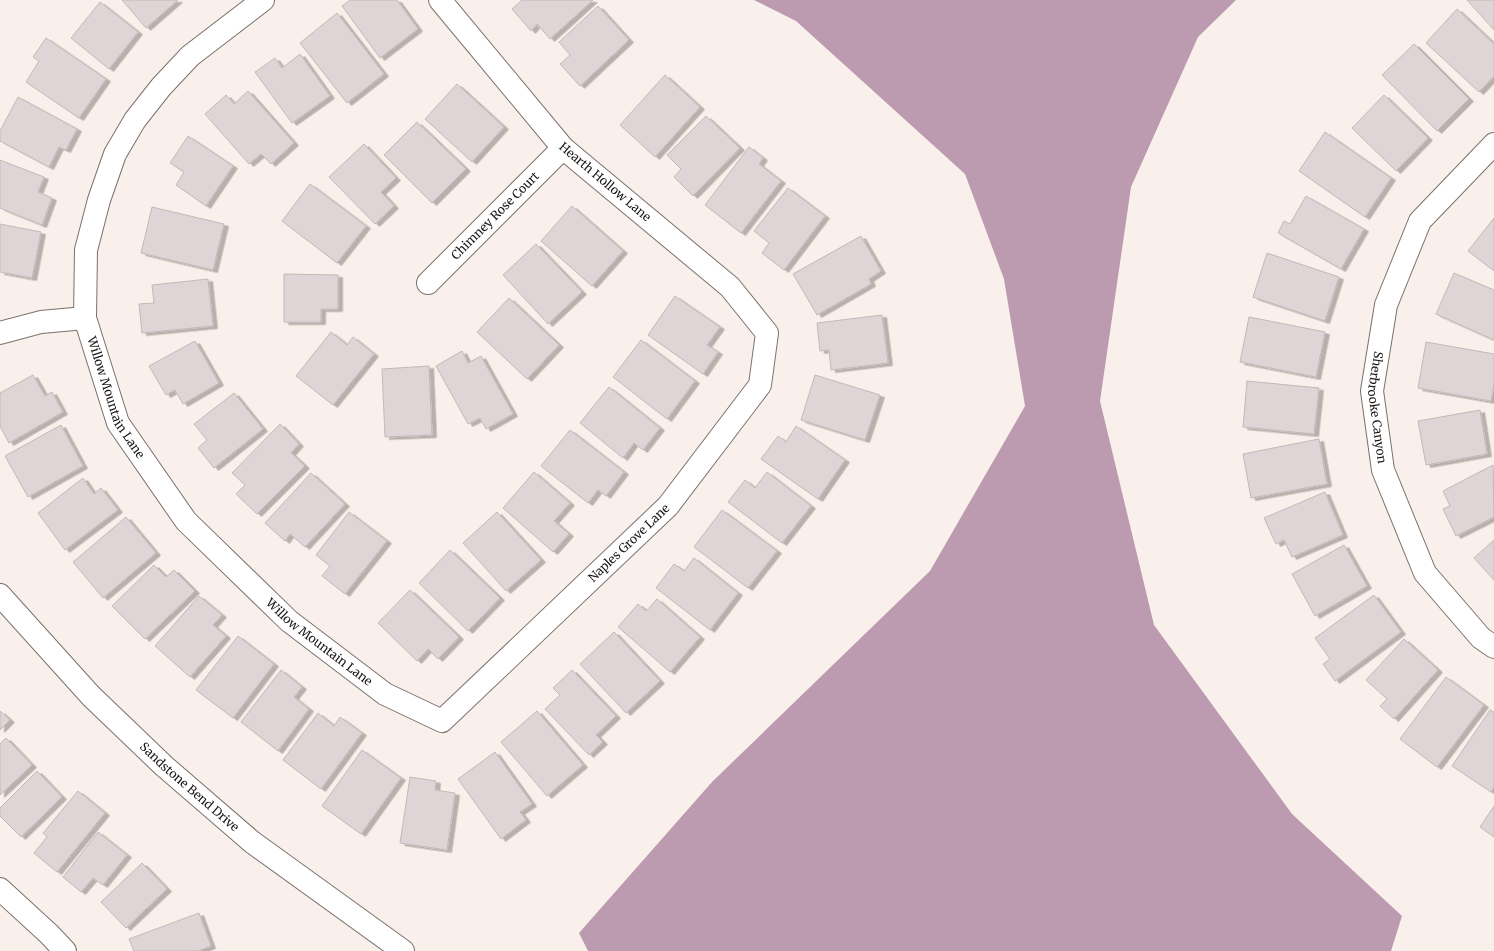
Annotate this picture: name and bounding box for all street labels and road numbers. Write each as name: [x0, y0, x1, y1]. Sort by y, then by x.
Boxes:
street label: Hearth Hollow Lane: [556, 139, 654, 224]
street label: Chimney Rose Court: [448, 168, 542, 263]
street label: Willow Mountain Lane: [84, 334, 148, 461]
street label: Sherbrooke Canyon: [1365, 350, 1390, 464]
street label: Naples Grove Lane: [585, 501, 672, 585]
street label: Willow Mountain Lane: [263, 594, 376, 689]
street label: Sandstone Bend Drive: [137, 739, 242, 834]

